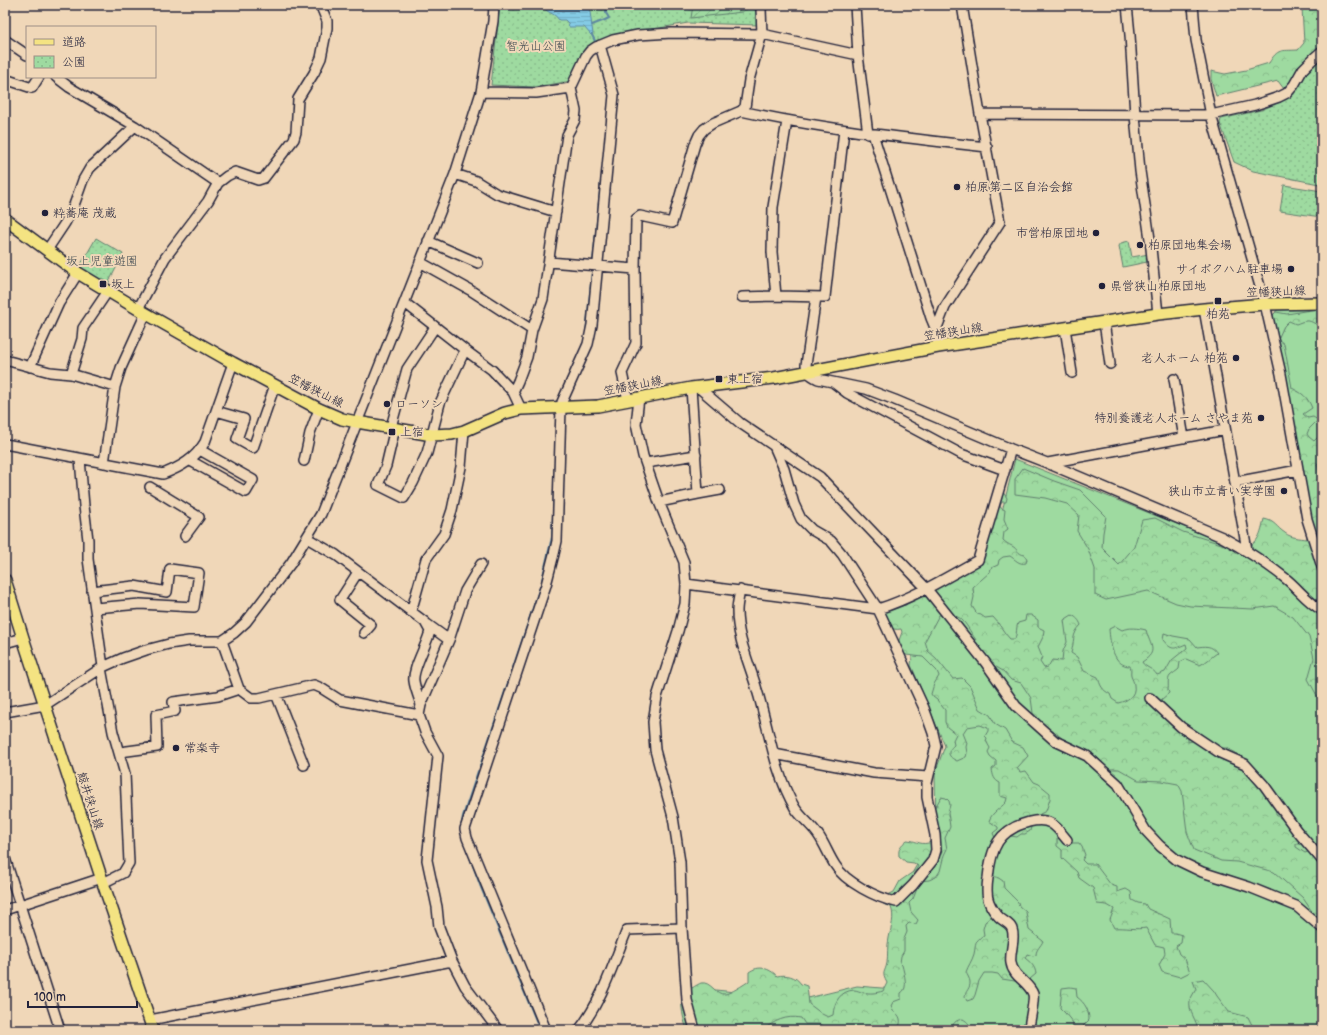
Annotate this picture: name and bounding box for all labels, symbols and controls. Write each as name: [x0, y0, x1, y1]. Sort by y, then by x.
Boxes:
legend: [26, 26, 156, 78]
text: 道路: [62, 35, 86, 50]
park label: 智光山公園: [506, 39, 566, 54]
text: 公園: [62, 55, 86, 70]
place label: 柏原第二区自治会館: [965, 180, 1073, 195]
marker: 柏原第二区自治会館: [952, 182, 962, 192]
place label: 粋蕎庵 茂蔵: [53, 206, 116, 221]
marker: 粋蕎庵 茂蔵: [40, 208, 50, 218]
place label: 市営柏原団地: [1016, 226, 1088, 241]
marker: 市営柏原団地: [1091, 228, 1101, 238]
place label: 柏原団地集会場: [1148, 238, 1232, 253]
marker: 柏原団地集会場: [1135, 240, 1145, 250]
park label: 坂上児童遊園: [66, 254, 138, 269]
place label: サイボクハム駐車場: [1176, 262, 1283, 277]
marker: サイボクハム駐車場: [1286, 264, 1296, 274]
place label: 坂上: [111, 277, 135, 292]
marker: 坂上: [98, 279, 108, 289]
place label: 県営狭山柏原団地: [1110, 279, 1206, 294]
marker: 県営狭山柏原団地: [1097, 281, 1107, 291]
street label: 笠幡狭山線: [1246, 283, 1306, 301]
marker: 柏苑: [1213, 296, 1223, 306]
place label: 柏苑: [1206, 307, 1230, 322]
street label: 笠幡狭山線: [922, 320, 984, 344]
place label: 老人ホーム 柏苑: [1141, 351, 1228, 366]
marker: 老人ホーム 柏苑: [1231, 353, 1241, 363]
street label: 笠幡狭山線: [286, 371, 346, 411]
place label: 東上宿: [727, 372, 763, 387]
street label: 笠幡狭山線: [602, 373, 664, 399]
marker: 東上宿: [714, 374, 724, 384]
place label: ローソン: [395, 397, 443, 412]
marker: ローソン: [382, 399, 392, 409]
place label: 特別養護老人ホーム さやま苑: [1094, 411, 1253, 426]
marker: 特別養護老人ホーム さやま苑: [1256, 413, 1266, 423]
place label: 上宿: [400, 425, 424, 440]
marker: 上宿: [387, 427, 397, 437]
place label: 狭山市立青い実学園: [1168, 484, 1276, 499]
marker: 狭山市立青い実学園: [1279, 486, 1289, 496]
place label: 常楽寺: [184, 741, 220, 756]
marker: 常楽寺: [171, 743, 181, 753]
street label: 鯨井狭山線: [74, 770, 106, 832]
scale bar: [28, 983, 137, 1009]
text: 100 m: [34, 990, 66, 1005]

